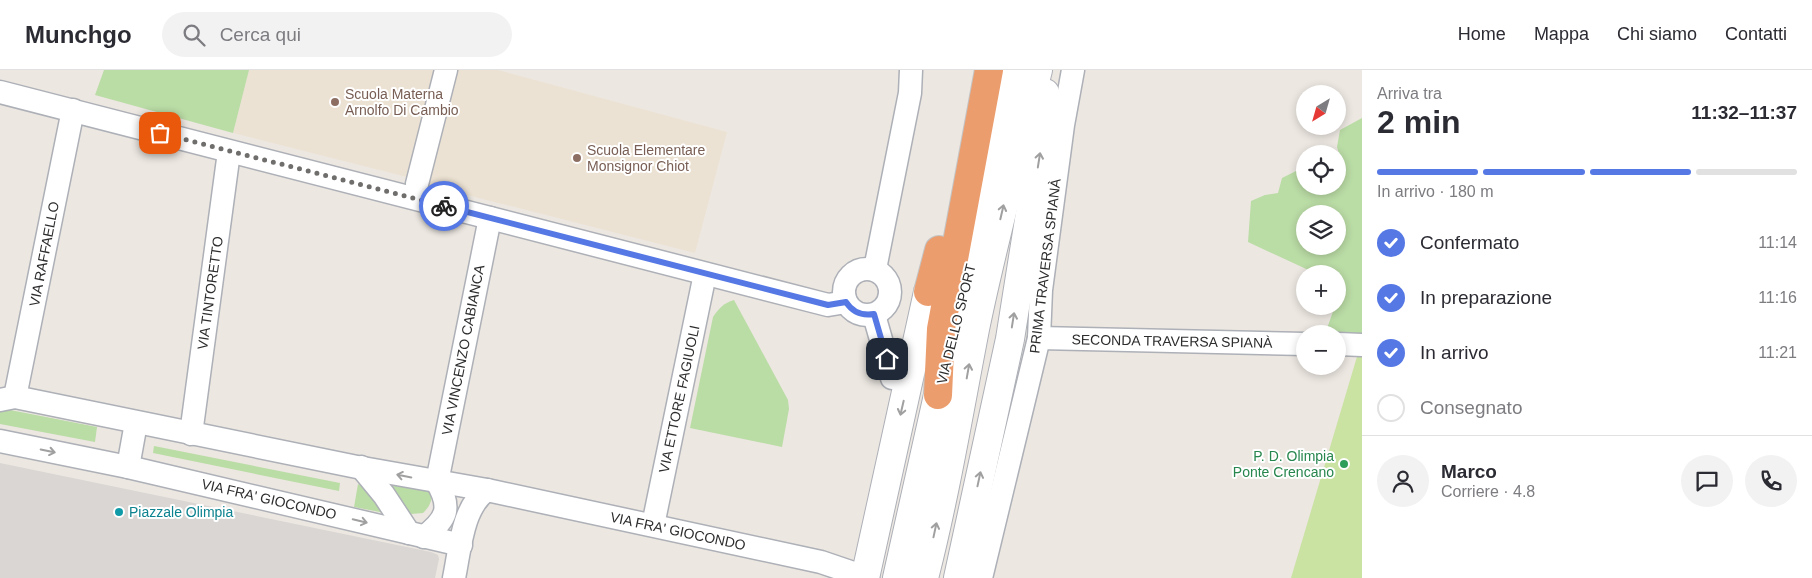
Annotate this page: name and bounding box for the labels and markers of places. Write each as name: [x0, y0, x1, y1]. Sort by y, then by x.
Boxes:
place label: Scuola Materna Arnolfo Di Cambio: [345, 86, 459, 118]
marker: Scuola Materna Arnolfo Di Cambio: [329, 96, 341, 108]
pin: [139, 112, 181, 154]
place label: Scuola Elementare Monsignor Chiot: [587, 142, 706, 174]
marker: Scuola Elementare Monsignor Chiot: [571, 152, 583, 164]
pin: [866, 338, 908, 380]
place label: P. D. Olimpia Ponte Crencano: [1233, 448, 1334, 480]
marker: P. D. Olimpia Ponte Crencano: [1338, 458, 1350, 470]
place label: Piazzale Olimpia: [129, 504, 233, 520]
marker: Piazzale Olimpia: [113, 506, 125, 518]

